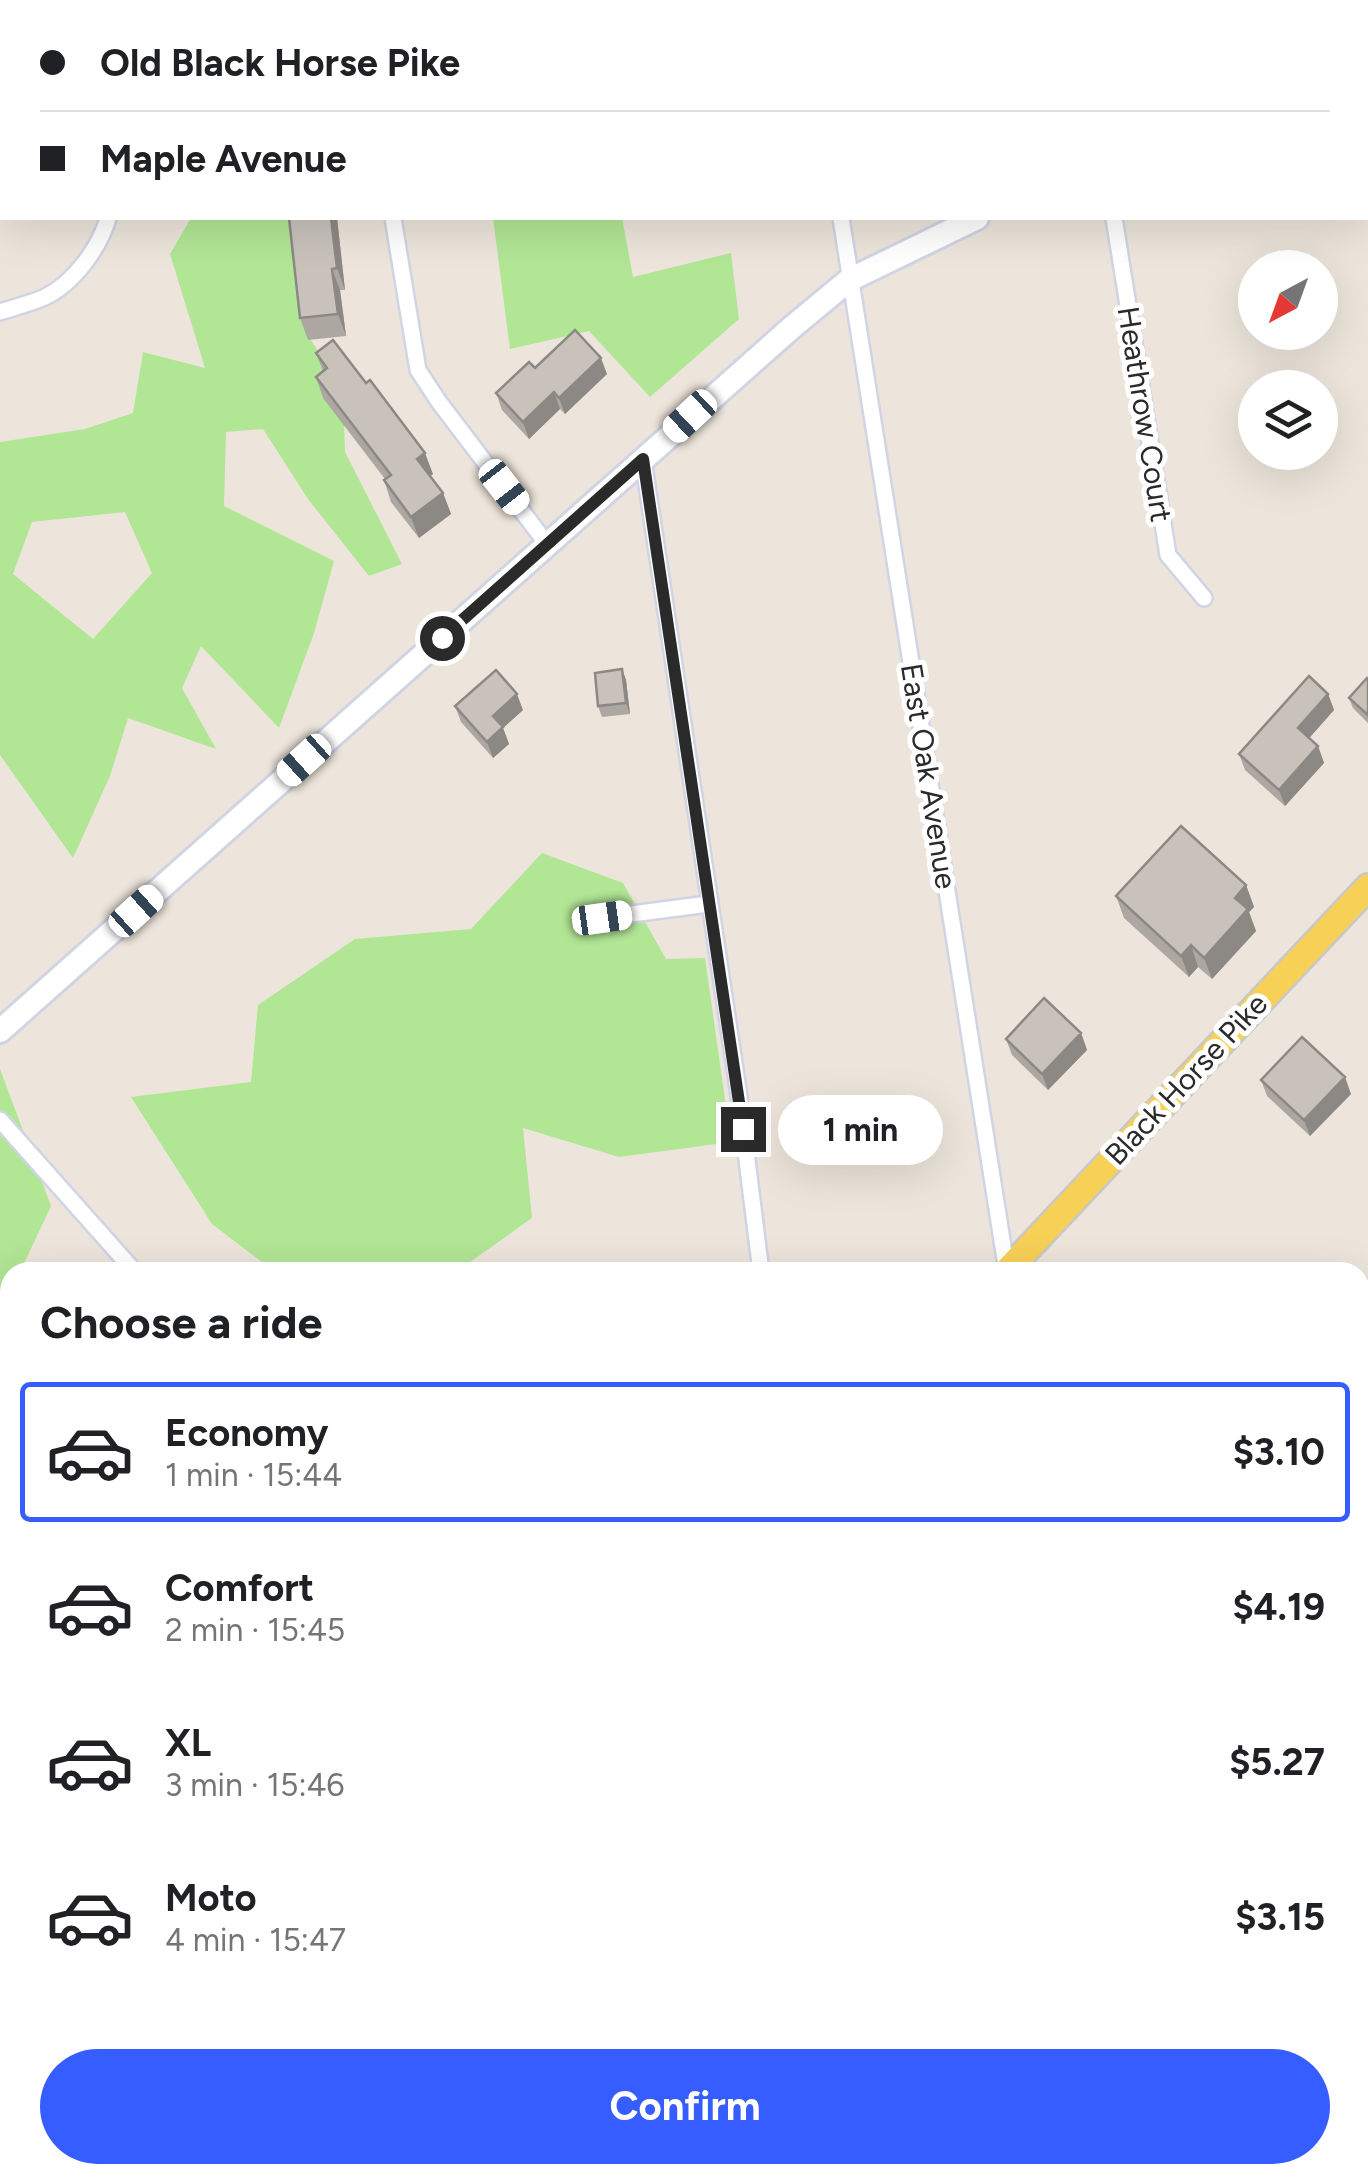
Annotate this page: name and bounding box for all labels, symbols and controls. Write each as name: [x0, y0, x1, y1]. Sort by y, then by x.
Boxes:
text: Old Black Horse Pike: [100, 40, 460, 86]
text: Maple Avenue: [100, 136, 346, 182]
north arrow: [1238, 250, 1338, 350]
map controls: [1238, 250, 1338, 470]
street label: Heathrow Court: [1110, 304, 1180, 524]
button: layers: [1238, 370, 1338, 470]
car: [658, 385, 722, 447]
car: [474, 454, 534, 520]
route start: [420, 616, 465, 661]
street label: East Oak Avenue: [893, 661, 965, 891]
car: [272, 729, 336, 791]
car: [104, 880, 168, 942]
car: [570, 899, 634, 937]
street label: Black Horse Pike: [1097, 985, 1275, 1173]
callout: 1 min: [778, 1094, 943, 1164]
route end: [721, 1107, 766, 1152]
text: 1 min: [823, 1111, 898, 1149]
text: Choose a ride: [40, 1295, 322, 1349]
icon: car: [45, 1407, 135, 1497]
text: Economy: [165, 1410, 328, 1456]
text: $3.10: [1233, 1429, 1325, 1475]
text: 1 min · 15:44: [165, 1456, 342, 1494]
icon: car: [45, 1562, 135, 1652]
text: Comfort: [165, 1565, 314, 1611]
text: $4.19: [1232, 1584, 1325, 1630]
text: 2 min · 15:45: [165, 1611, 345, 1649]
icon: car: [45, 1717, 135, 1807]
text: XL: [165, 1720, 211, 1766]
text: $5.27: [1229, 1739, 1325, 1785]
text: 3 min · 15:46: [165, 1766, 344, 1804]
icon: car: [45, 1872, 135, 1962]
text: Moto: [165, 1875, 257, 1921]
text: $3.15: [1235, 1894, 1325, 1940]
text: 4 min · 15:47: [165, 1921, 346, 1959]
button: Confirm: [40, 2049, 1330, 2164]

